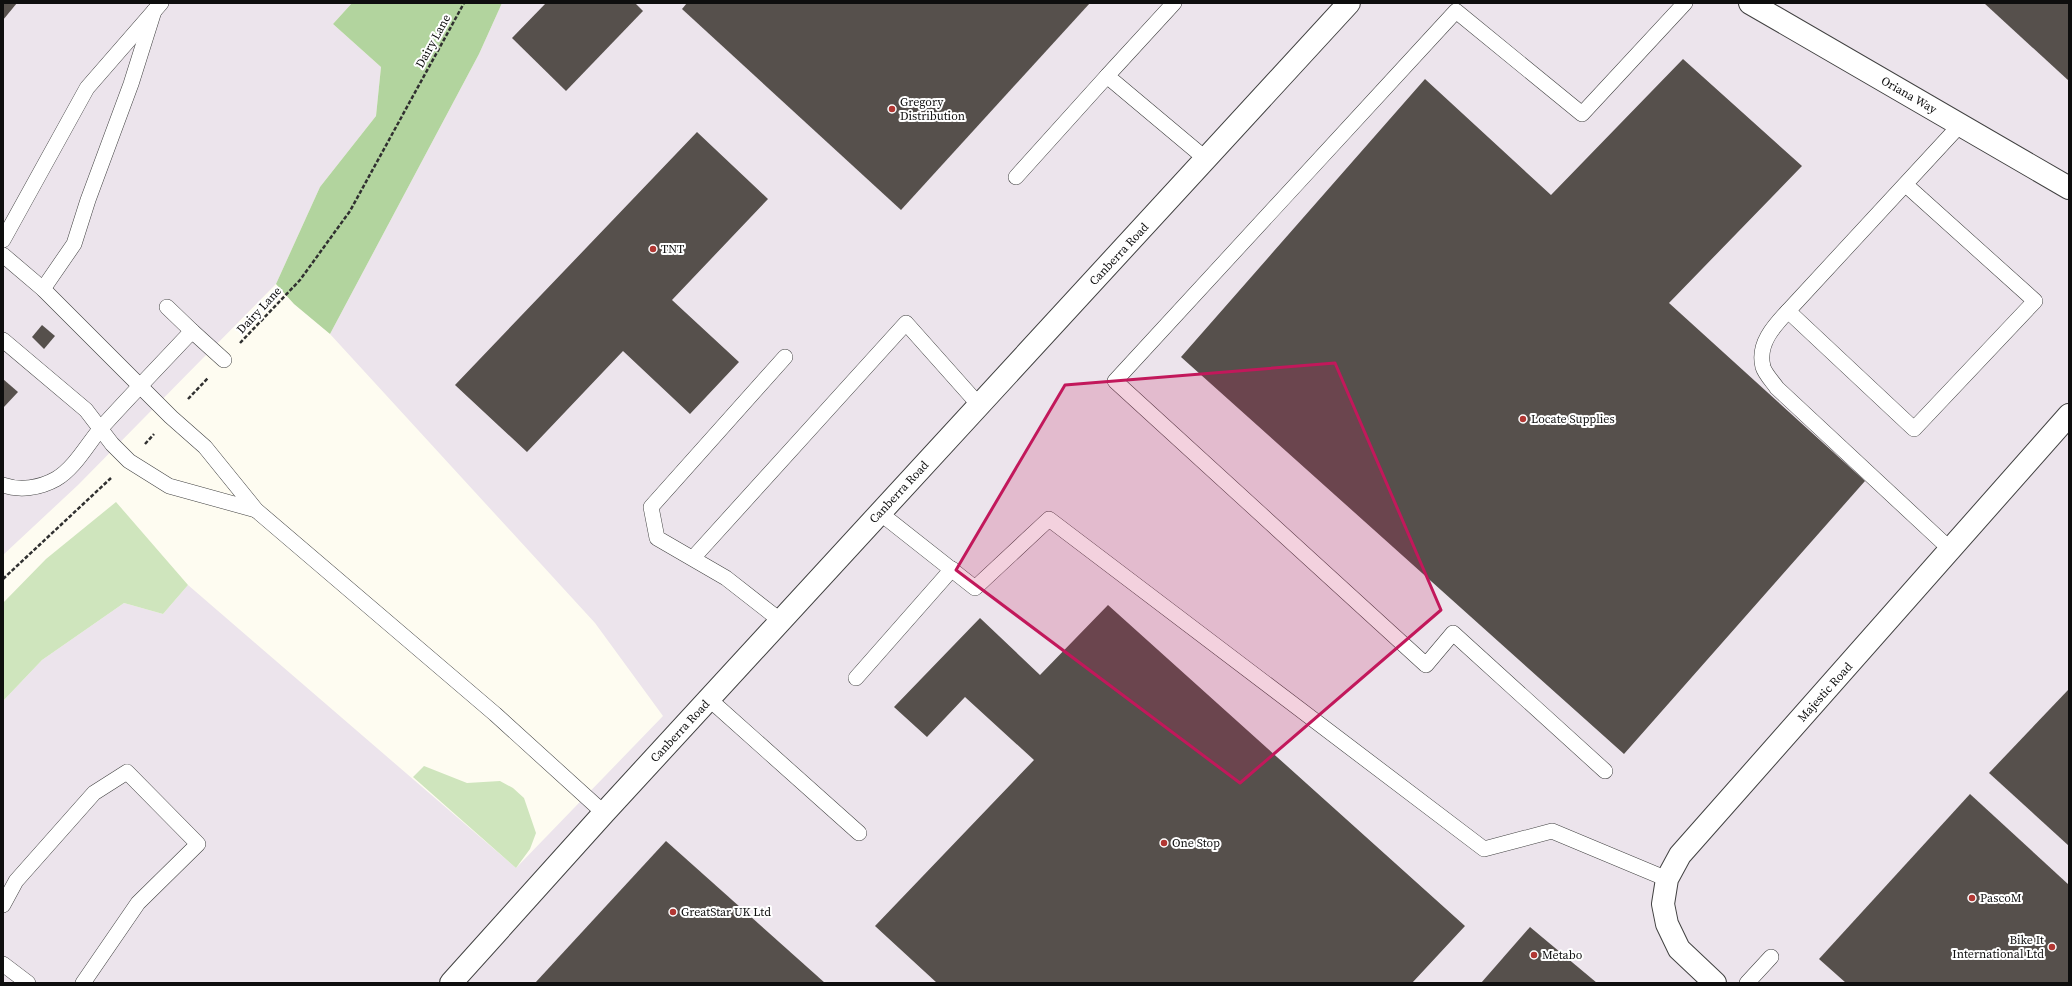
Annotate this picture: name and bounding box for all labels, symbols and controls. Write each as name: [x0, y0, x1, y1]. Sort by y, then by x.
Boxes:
street label: Dairy Lane: [412, 11, 454, 71]
street label: Oriana Way: [1878, 73, 1941, 118]
place label: Gregory Distribution: [900, 94, 965, 124]
marker: Gregory Distribution: [887, 104, 897, 114]
street label: Canberra Road: [1086, 219, 1152, 289]
place label: TNT: [661, 241, 685, 257]
marker: TNT: [648, 244, 658, 254]
street label: Dairy Lane: [233, 283, 285, 337]
place label: Locate Supplies: [1531, 411, 1615, 427]
marker: Locate Supplies: [1518, 414, 1528, 424]
street label: Canberra Road: [866, 457, 932, 527]
street label: Majestic Road: [1794, 659, 1856, 725]
street label: Canberra Road: [647, 696, 713, 766]
place label: One Stop: [1172, 835, 1220, 851]
marker: One Stop: [1159, 838, 1169, 848]
place label: PascoM: [1980, 890, 2022, 906]
marker: PascoM: [1967, 893, 1977, 903]
place label: GreatStar UK Ltd: [681, 904, 771, 920]
marker: GreatStar UK Ltd: [668, 907, 678, 917]
place label: Bike It International Ltd: [1952, 932, 2044, 962]
marker: Bike It International Ltd: [2047, 942, 2057, 952]
place label: Metabo: [1542, 947, 1583, 963]
marker: Metabo: [1529, 950, 1539, 960]

